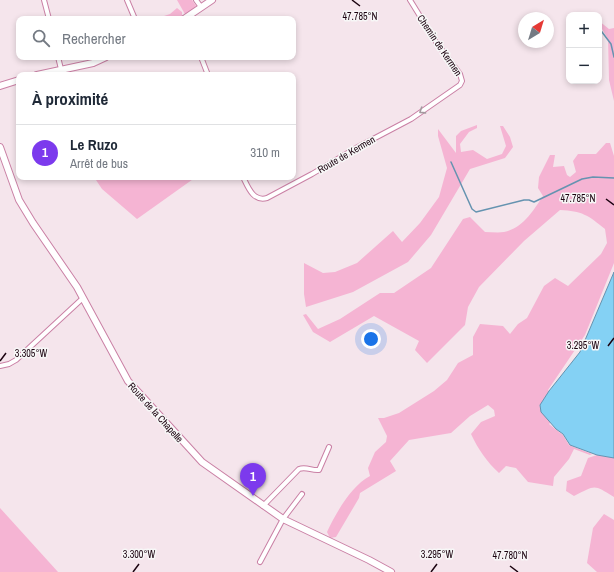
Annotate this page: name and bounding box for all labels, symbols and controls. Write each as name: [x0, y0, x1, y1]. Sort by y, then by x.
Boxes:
text: 47.785°N: [343, 10, 378, 23]
street label: Chemin de Kermen: [414, 12, 465, 78]
north arrow: [518, 12, 554, 48]
map controls: [566, 12, 602, 84]
button: +: [566, 12, 602, 48]
search box: [16, 16, 296, 60]
icon: search: [30, 27, 52, 49]
text: Rechercher: [62, 28, 126, 49]
button: −: [566, 48, 602, 84]
text: À proximité: [32, 87, 108, 110]
one-way arrow: [420, 106, 427, 113]
street label: Route de Kermen: [315, 133, 377, 176]
text: Le Ruzo: [70, 134, 118, 155]
text: 1: [42, 144, 48, 161]
text: 310 m: [250, 144, 280, 161]
text: Arrêt de bus: [70, 155, 128, 172]
text: 47.785°N: [561, 192, 596, 205]
your location: [361, 329, 381, 349]
text: 3.295°W: [567, 339, 599, 352]
text: 3.305°W: [15, 347, 47, 360]
street label: Route de la Chapelle: [125, 380, 186, 445]
pin: 1: [240, 463, 266, 496]
text: 3.300°W: [123, 548, 155, 561]
text: 3.295°W: [421, 548, 453, 561]
text: 47.780°N: [493, 549, 528, 562]

